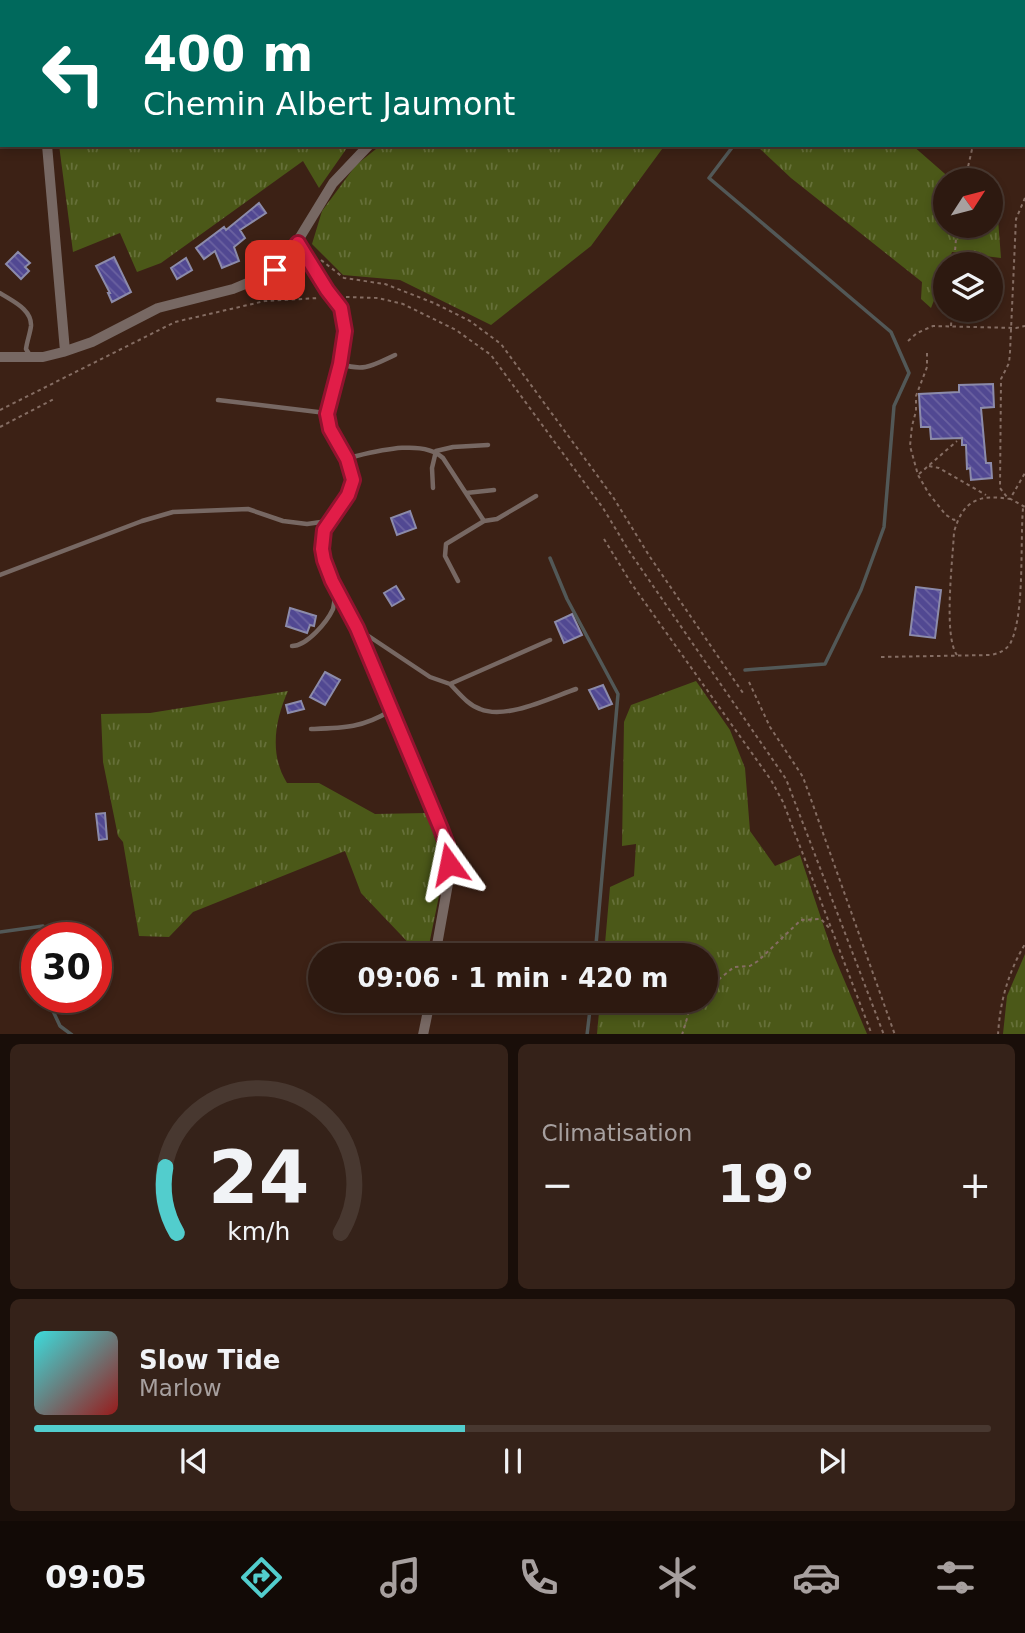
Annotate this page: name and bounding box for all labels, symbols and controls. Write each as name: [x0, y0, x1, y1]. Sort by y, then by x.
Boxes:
text: 400 m: [143, 26, 313, 83]
icon: left: [28, 28, 119, 119]
text: Chemin Albert Jaumont: [143, 85, 515, 123]
north arrow: [933, 168, 1003, 238]
map controls: [933, 168, 1003, 322]
pin: [245, 240, 305, 300]
icon: arrive: [256, 251, 294, 289]
button: layers: [933, 252, 1003, 322]
position arrow: [412, 827, 486, 901]
speed limit sign: 30: [21, 922, 112, 1013]
text: 09:06 · 1 min · 420 m: [358, 963, 668, 993]
text: Climatisation: [542, 1120, 692, 1146]
text: 24: [208, 1135, 309, 1220]
text: 19°: [717, 1154, 815, 1214]
text: −: [542, 1163, 573, 1207]
text: +: [959, 1163, 991, 1207]
text: km/h: [227, 1216, 290, 1245]
text: Slow Tide: [139, 1345, 280, 1375]
text: Marlow: [139, 1375, 222, 1401]
icon: previous: [175, 1442, 213, 1480]
icon: pause: [494, 1442, 532, 1480]
icon: next: [813, 1442, 851, 1480]
icon: directions: [237, 1553, 286, 1602]
icon: music: [376, 1553, 425, 1602]
icon: phone: [514, 1553, 563, 1602]
icon: climate: [653, 1553, 702, 1602]
icon: car: [792, 1553, 841, 1602]
icon: filters: [931, 1553, 980, 1602]
text: 09:05: [45, 1558, 147, 1596]

